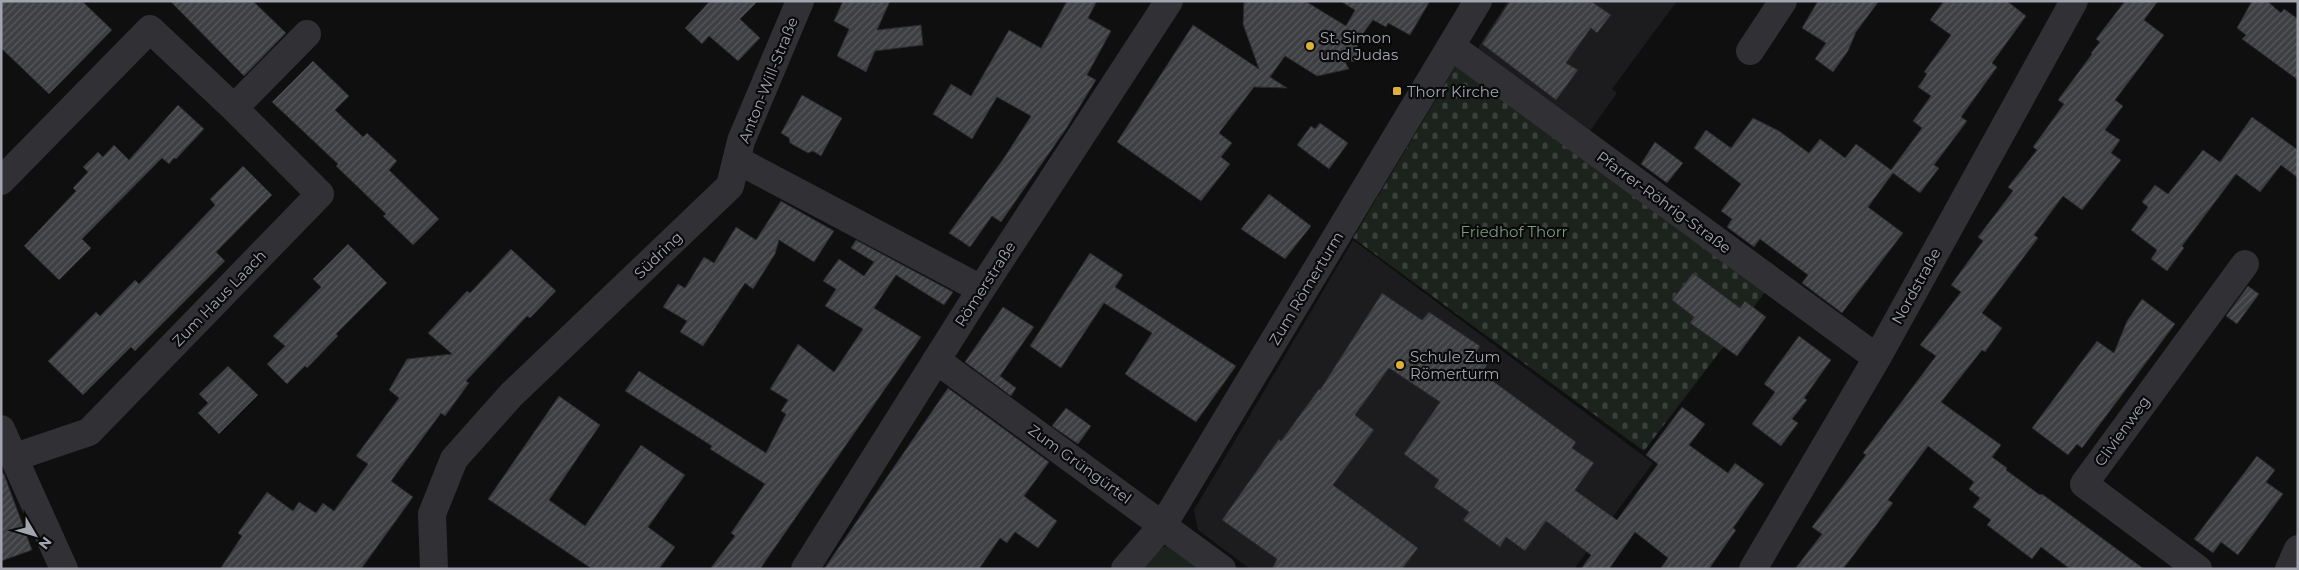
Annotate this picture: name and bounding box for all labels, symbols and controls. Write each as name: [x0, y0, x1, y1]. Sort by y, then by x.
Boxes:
street label: Anton-Will-Straße: [734, 14, 802, 146]
place label: St. Simon und Judas: [1320, 28, 1398, 64]
marker: St. Simon und Judas: [1304, 40, 1316, 52]
place label: Thorr Kirche: [1407, 82, 1499, 101]
marker: Thorr Kirche: [1391, 85, 1403, 97]
street label: Pfarrer-Röhrig-Straße: [1593, 147, 1735, 257]
park label: Friedhof Thorr: [1460, 222, 1568, 241]
street label: Südring: [630, 227, 686, 283]
street label: Zum Römerturm: [1265, 228, 1347, 348]
street label: Römerstraße: [950, 238, 1020, 330]
street label: Nordstraße: [1887, 245, 1945, 327]
street label: Zum Haus Laach: [168, 246, 270, 350]
place label: Schule Zum Römerturm: [1410, 347, 1500, 383]
marker: Schule Zum Römerturm: [1394, 359, 1406, 371]
street label: Clivienweg: [2090, 392, 2154, 470]
street label: Zum Grüngürtel: [1025, 420, 1135, 508]
north arrow: [10, 510, 60, 560]
text: N: [35, 533, 56, 553]

